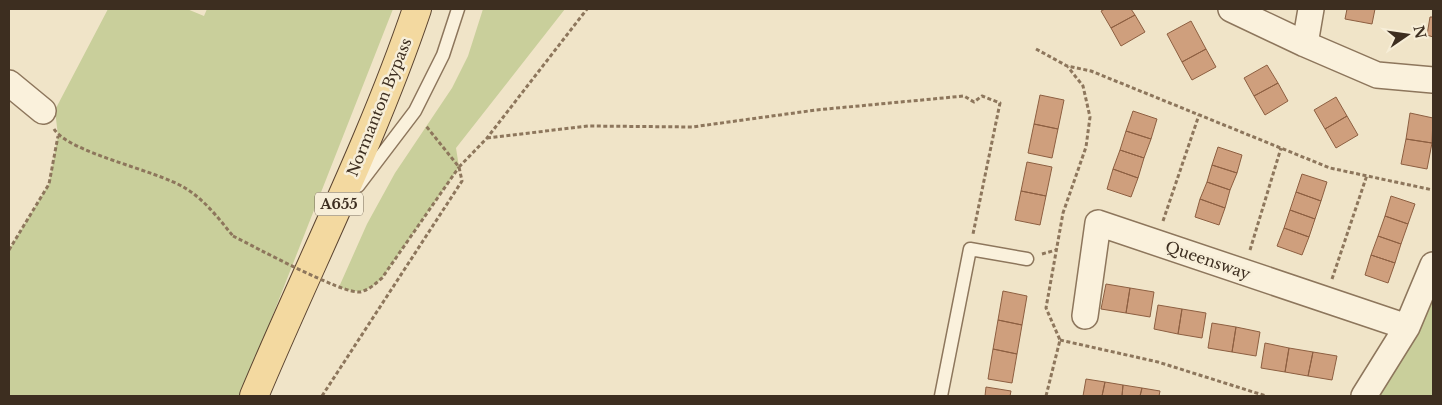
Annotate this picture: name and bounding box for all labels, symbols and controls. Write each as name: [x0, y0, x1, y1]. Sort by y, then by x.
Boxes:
north arrow: [1382, 10, 1432, 60]
text: N: [1409, 24, 1430, 41]
street label: Normanton Bypass: [343, 35, 416, 179]
road number: A655: [315, 192, 363, 215]
street label: Queensway: [1163, 237, 1253, 284]

